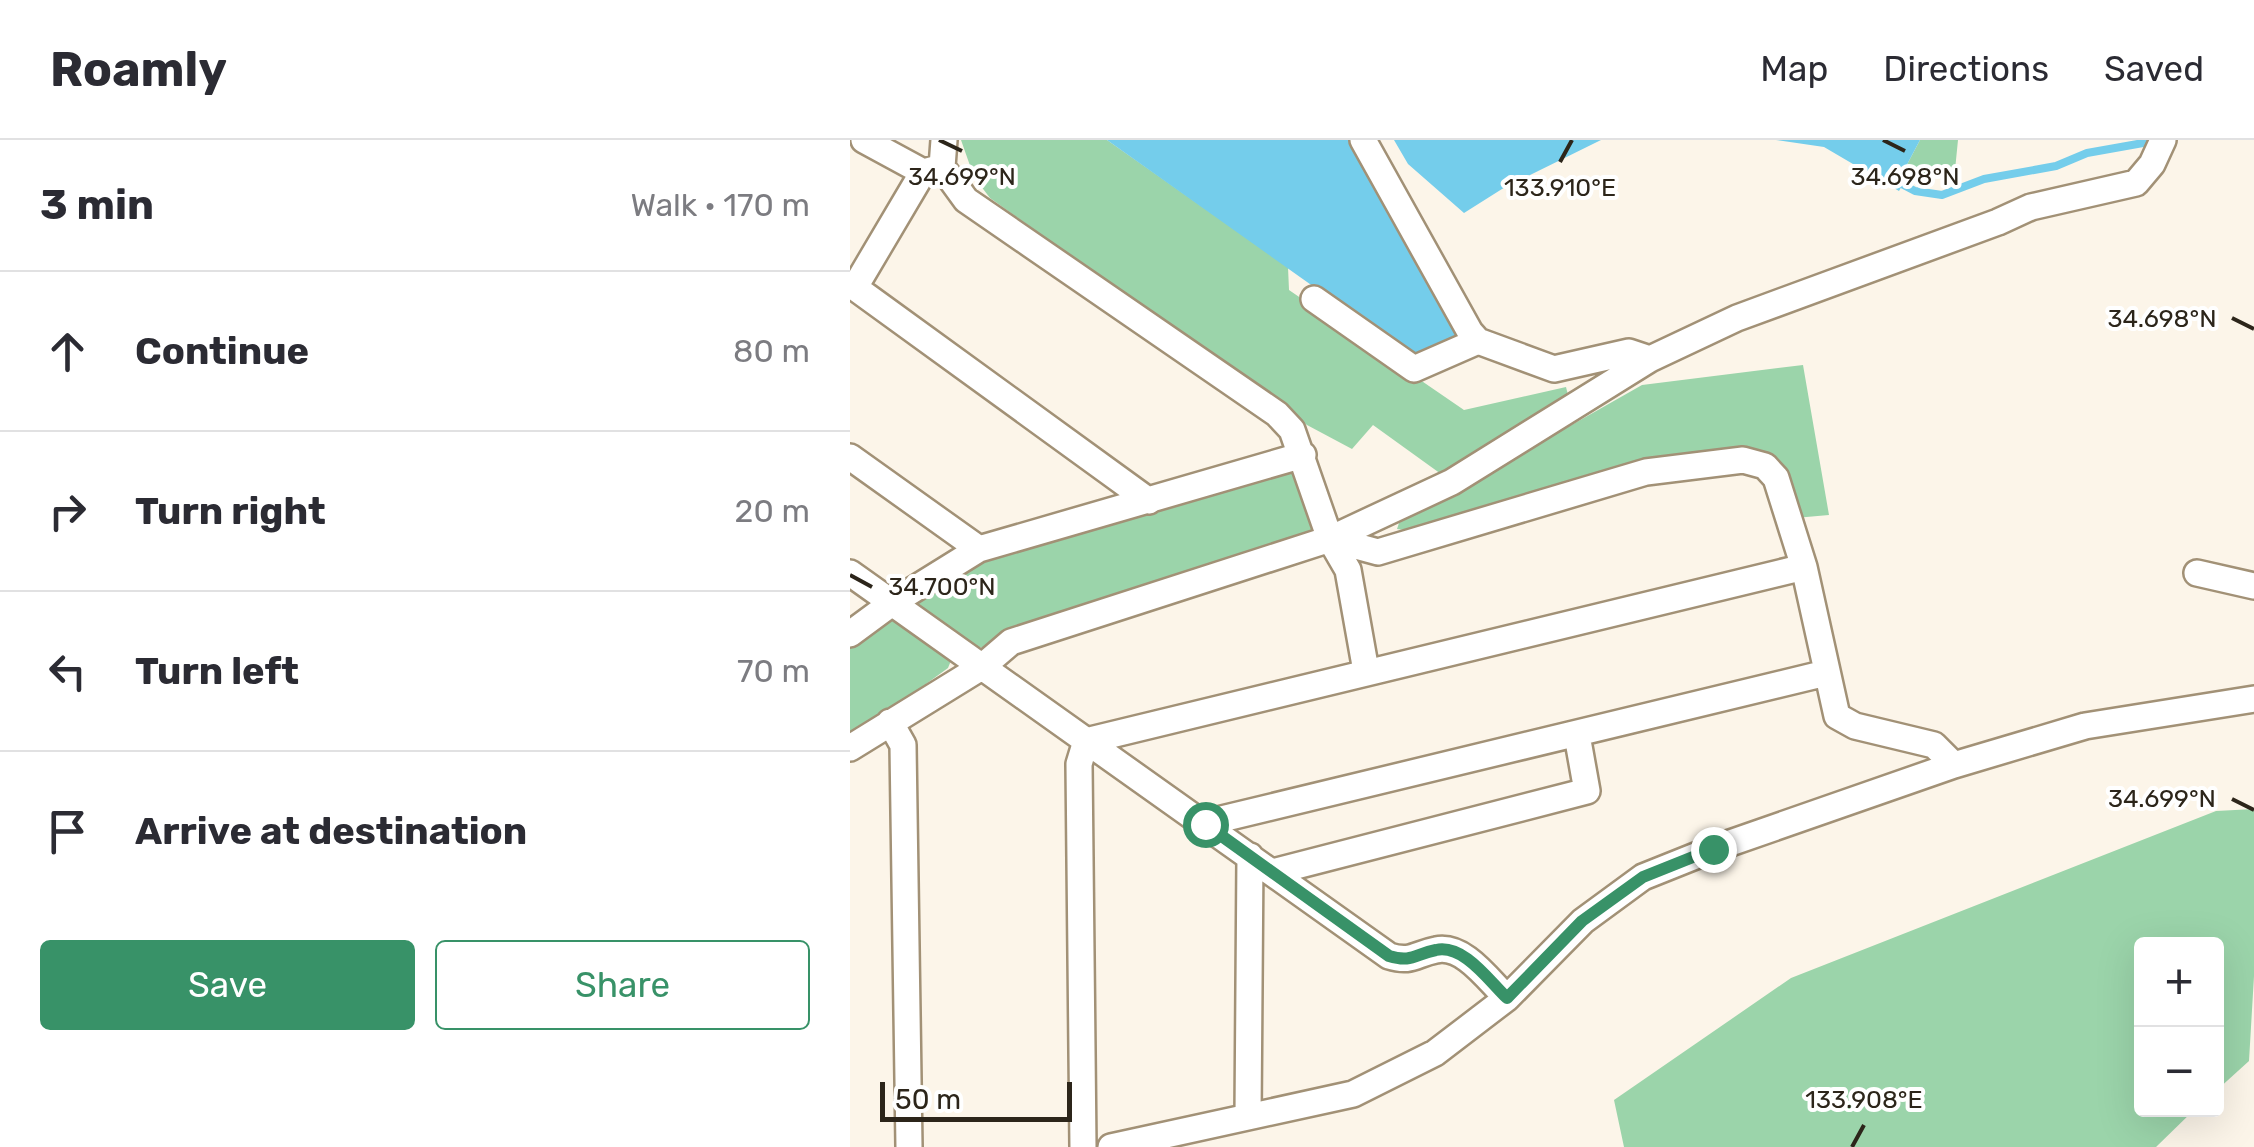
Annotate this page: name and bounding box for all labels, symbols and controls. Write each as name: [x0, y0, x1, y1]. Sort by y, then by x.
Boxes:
text: Roamly: [50, 41, 227, 98]
text: Map: [1760, 48, 1828, 90]
text: Directions: [1883, 48, 2049, 90]
text: Saved: [2104, 48, 2204, 90]
text: 34.699°N: [908, 162, 1016, 191]
text: 34.698°N: [1850, 162, 1960, 191]
text: 133.910°E: [1504, 173, 1616, 202]
text: 3 min: [40, 180, 154, 230]
text: Walk · 170 m: [630, 186, 810, 224]
text: 34.698°N: [2107, 304, 2217, 333]
icon: ahead: [40, 324, 95, 379]
text: Continue: [135, 328, 309, 374]
text: 80 m: [733, 332, 810, 370]
icon: right: [40, 484, 95, 539]
text: Turn right: [135, 488, 326, 534]
text: 20 m: [735, 492, 810, 530]
text: 34.700°N: [888, 572, 996, 601]
icon: left: [40, 644, 95, 699]
text: Turn left: [135, 648, 299, 694]
text: 70 m: [737, 652, 810, 690]
text: 34.699°N: [2108, 784, 2216, 813]
route start: [1183, 802, 1229, 848]
icon: arrive: [40, 804, 95, 859]
text: Arrive at destination: [135, 808, 527, 854]
route end: [1691, 827, 1737, 873]
map controls: [2134, 937, 2224, 1117]
button: +: [2134, 937, 2224, 1027]
button: Save: [40, 940, 415, 1030]
button: Share: [435, 940, 810, 1030]
button: −: [2134, 1027, 2224, 1117]
scale bar: [880, 1077, 1072, 1122]
text: 50 m: [895, 1083, 961, 1116]
text: 133.908°E: [1805, 1085, 1923, 1114]

